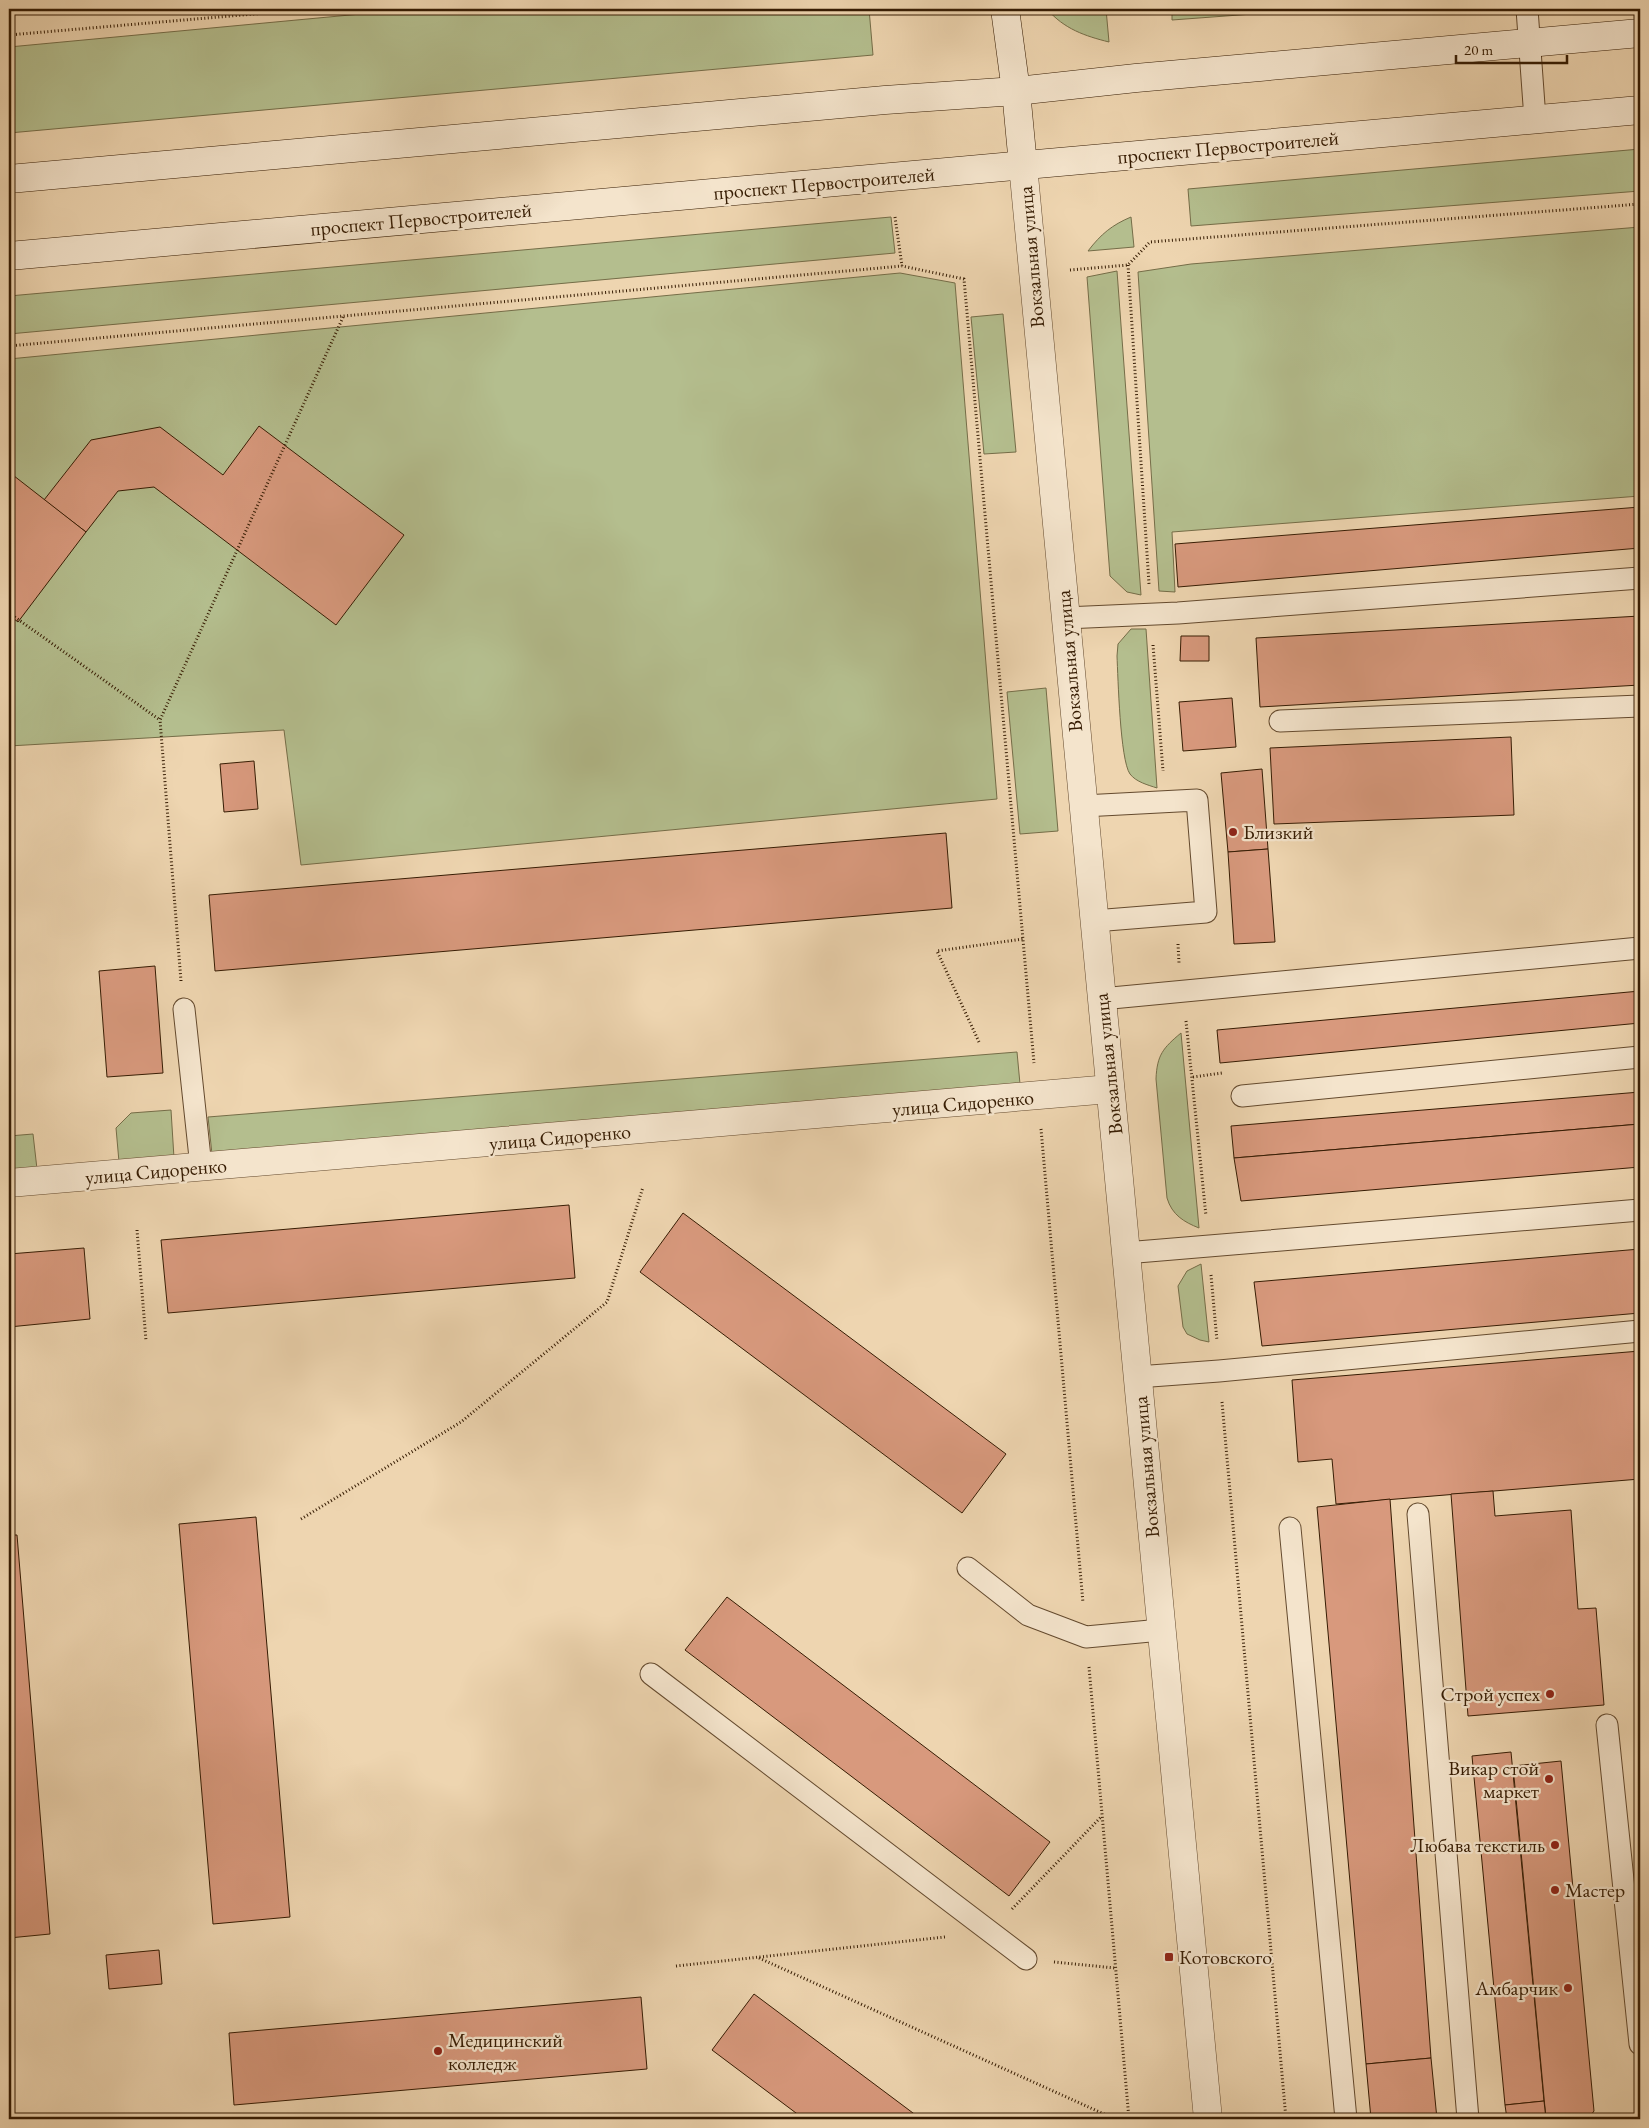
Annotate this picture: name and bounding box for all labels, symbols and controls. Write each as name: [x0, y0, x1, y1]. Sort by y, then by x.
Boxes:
scale bar: [1456, 32, 1568, 64]
text: 20 m: [1464, 40, 1493, 59]
street label: проспект Первостроителей: [1116, 124, 1340, 170]
street label: проспект Первостроителей: [712, 160, 936, 206]
street label: Вокзальная улица: [1012, 185, 1050, 329]
street label: проспект Первостроителей: [309, 196, 533, 242]
street label: Вокзальная улица: [1050, 589, 1088, 733]
place label: Близкий: [1243, 819, 1314, 845]
marker: Близкий: [1227, 826, 1239, 838]
street label: Вокзальная улица: [1088, 992, 1128, 1136]
street label: улица Сидоренко: [891, 1084, 1035, 1122]
street label: улица Сидоренко: [488, 1118, 632, 1156]
street label: улица Сидоренко: [84, 1152, 228, 1190]
street label: Вокзальная улица: [1127, 1395, 1165, 1539]
place label: Строй успех: [1441, 1681, 1540, 1707]
marker: Строй успех: [1544, 1688, 1556, 1700]
place label: Викар стой маркет: [1448, 1755, 1539, 1804]
marker: Викар стой маркет: [1543, 1773, 1555, 1785]
place label: Любава текстиль: [1410, 1832, 1545, 1858]
marker: Любава текстиль: [1549, 1839, 1561, 1851]
place label: Мастер: [1565, 1877, 1625, 1903]
marker: Мастер: [1549, 1884, 1561, 1896]
place label: Котовского: [1179, 1944, 1272, 1970]
marker: Котовского: [1163, 1951, 1175, 1963]
place label: Амбарчик: [1474, 1975, 1558, 2001]
marker: Амбарчик: [1562, 1982, 1574, 1994]
place label: Медицинский колледж: [448, 2027, 563, 2076]
marker: Медицинский колледж: [432, 2045, 444, 2057]

